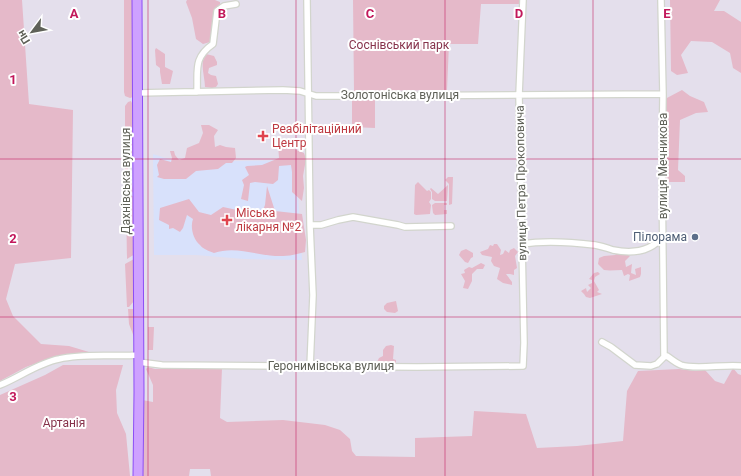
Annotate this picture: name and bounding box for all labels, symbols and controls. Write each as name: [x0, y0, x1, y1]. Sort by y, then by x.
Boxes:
text: A: [70, 6, 79, 21]
text: B: [218, 6, 226, 21]
text: C: [366, 6, 375, 21]
text: D: [515, 6, 523, 21]
text: E: [663, 6, 671, 21]
north arrow: [12, 12, 52, 52]
text: Пн: [15, 28, 33, 46]
park label: Соснівський парк: [349, 38, 450, 52]
text: 1: [9, 72, 17, 87]
street label: Золотоніська вулиця: [341, 88, 459, 102]
street label: вулиця Петра Прокоповича: [513, 105, 529, 261]
street label: вулиця Мечникова: [656, 113, 670, 219]
place label: Реабілітаційний Центр: [272, 122, 362, 150]
street label: Дахнівська вулиця: [119, 128, 133, 234]
marker: Реабілітаційний Центр: [257, 130, 269, 142]
place label: Міська лікарня №2: [236, 206, 301, 234]
marker: Міська лікарня №2: [221, 214, 233, 226]
place label: Пілорама: [633, 230, 687, 244]
text: 2: [9, 231, 17, 246]
marker: Пілорама: [690, 232, 700, 242]
street label: Геронимівська вулиця: [268, 359, 394, 373]
text: 3: [9, 389, 17, 404]
park label: Артанія: [43, 416, 85, 430]

